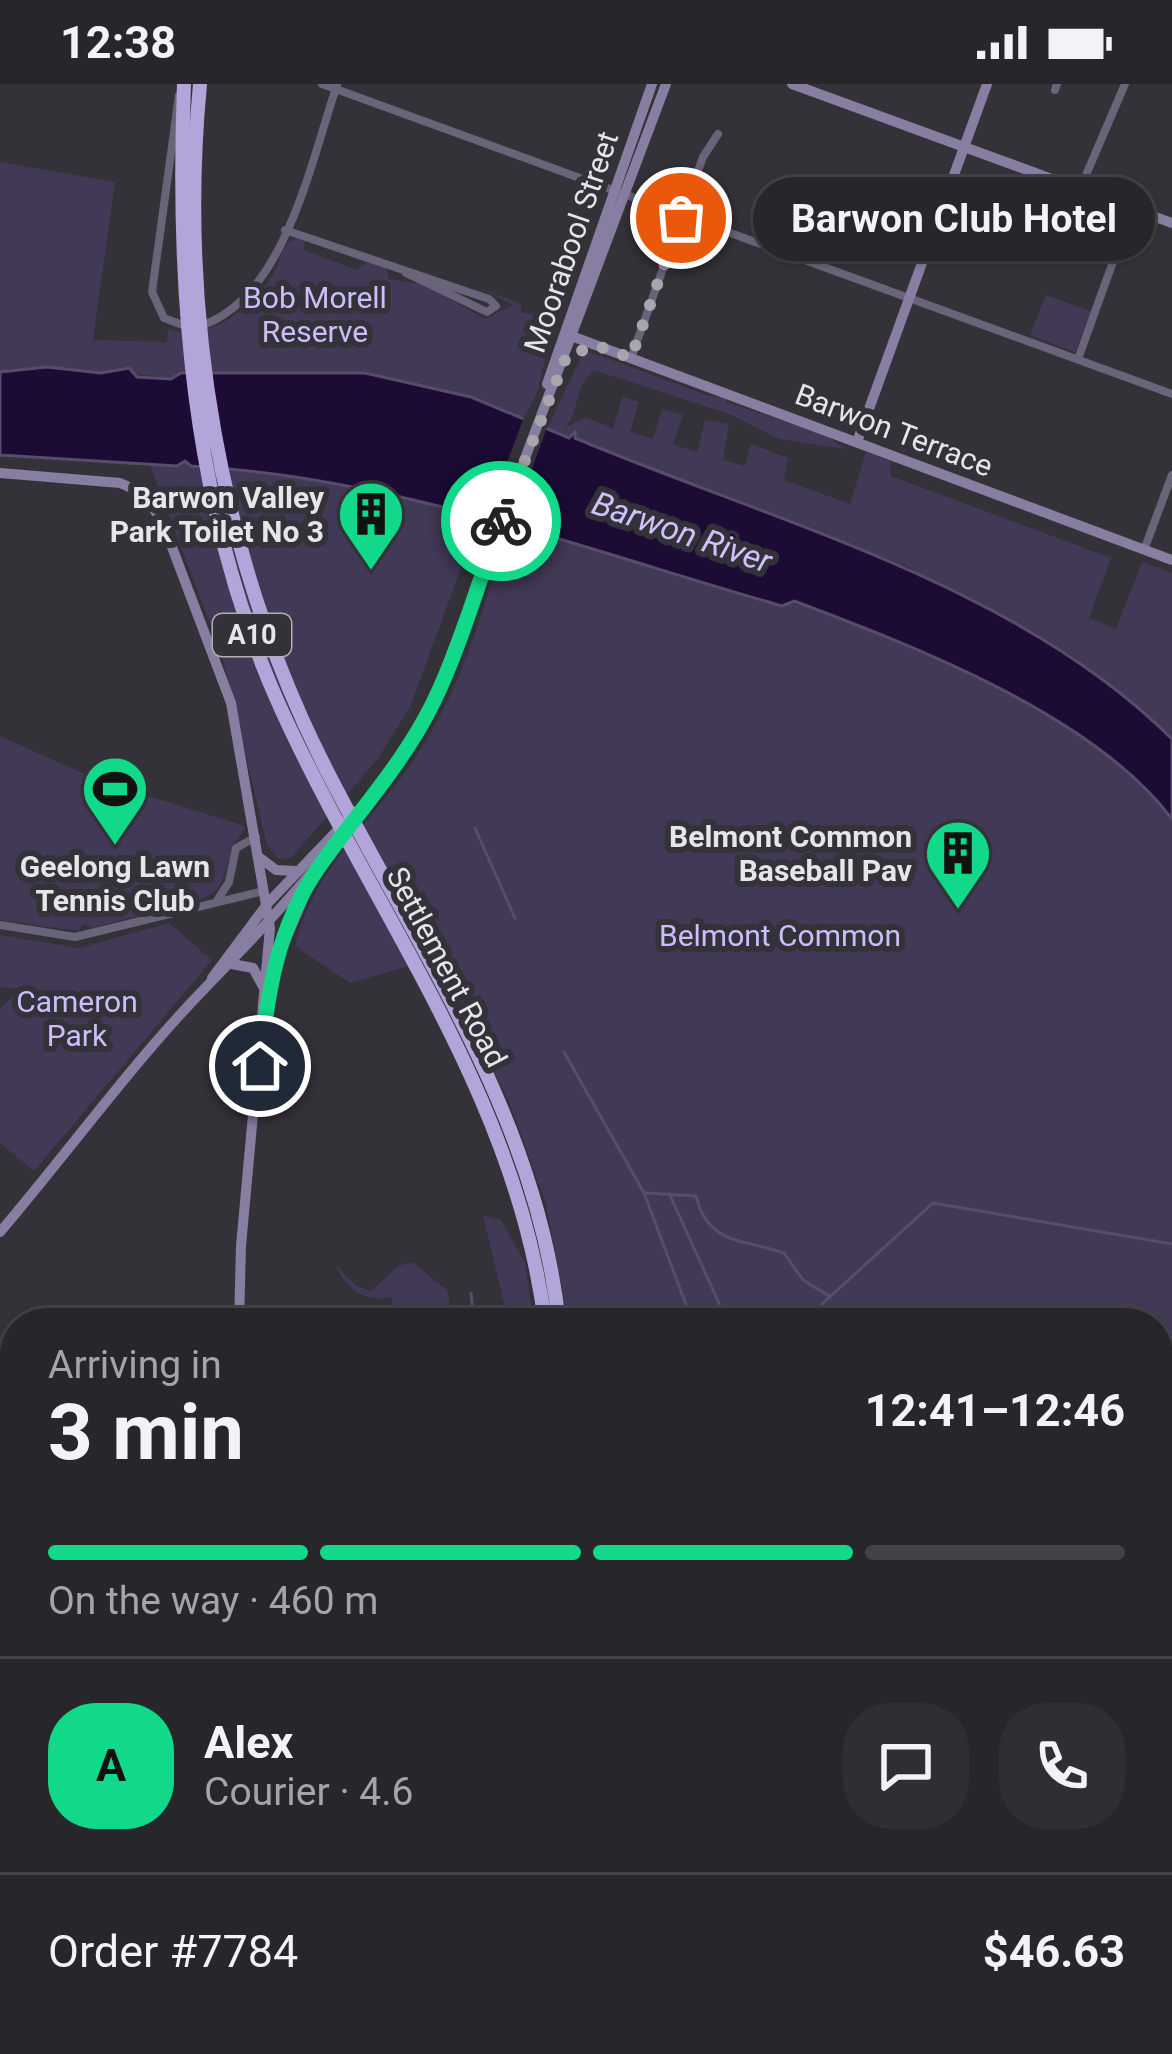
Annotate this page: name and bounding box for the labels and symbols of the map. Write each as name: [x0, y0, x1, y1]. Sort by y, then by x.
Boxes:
street label: Moorabool Street: [517, 127, 625, 357]
pin: [630, 167, 732, 269]
callout: Barwon Club Hotel: [753, 176, 1155, 260]
park label: Bob Morell Reserve: [243, 280, 387, 349]
street label: Barwon Terrace: [790, 376, 998, 484]
courier: [441, 461, 561, 581]
building icon: Barwon Valley Park Toilet No 3: [336, 479, 406, 573]
place label: Barwon Valley Park Toilet No 3: [110, 480, 325, 549]
water label: Barwon River: [587, 483, 778, 581]
road number: A10: [213, 614, 291, 656]
sports icon: Geelong Lawn Tennis Club: [80, 754, 150, 848]
building icon: Belmont Common Baseball Pav: [923, 818, 993, 912]
place label: Belmont Common Baseball Pav: [669, 819, 912, 888]
place label: Geelong Lawn Tennis Club: [20, 849, 210, 918]
street label: Settlement Road: [380, 861, 514, 1073]
park label: Belmont Common: [659, 918, 901, 953]
park label: Cameron Park: [16, 984, 138, 1053]
pin: [209, 1015, 311, 1117]

